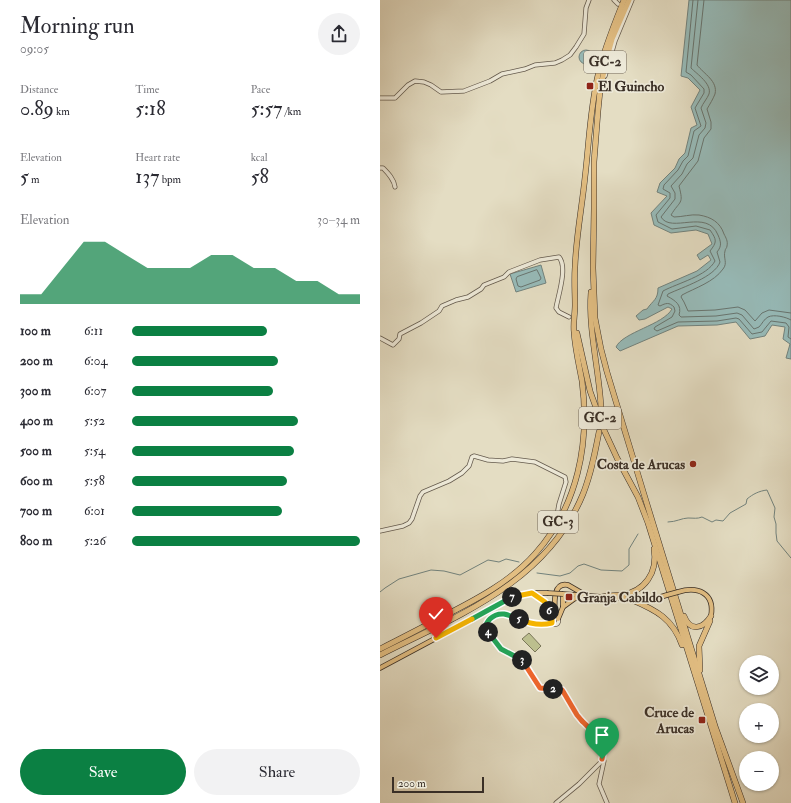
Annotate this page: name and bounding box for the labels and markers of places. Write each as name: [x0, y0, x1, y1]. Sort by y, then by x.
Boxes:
place label: El Guincho: [598, 78, 665, 95]
marker: El Guincho: [585, 81, 595, 91]
place label: Costa de Arucas: [597, 456, 685, 473]
marker: Costa de Arucas: [688, 459, 698, 469]
pin: 7: [502, 587, 522, 607]
place label: Granja Cabildo: [577, 589, 663, 606]
marker: Granja Cabildo: [564, 592, 574, 602]
pin: [419, 597, 453, 638]
pin: 6: [539, 601, 559, 621]
pin: 5: [509, 609, 529, 629]
pin: 4: [478, 622, 498, 642]
pin: 3: [512, 650, 532, 670]
pin: 2: [543, 679, 563, 699]
place label: Cruce de Arucas: [644, 704, 694, 737]
marker: Cruce de Arucas: [697, 715, 707, 725]
pin: [585, 718, 619, 759]

